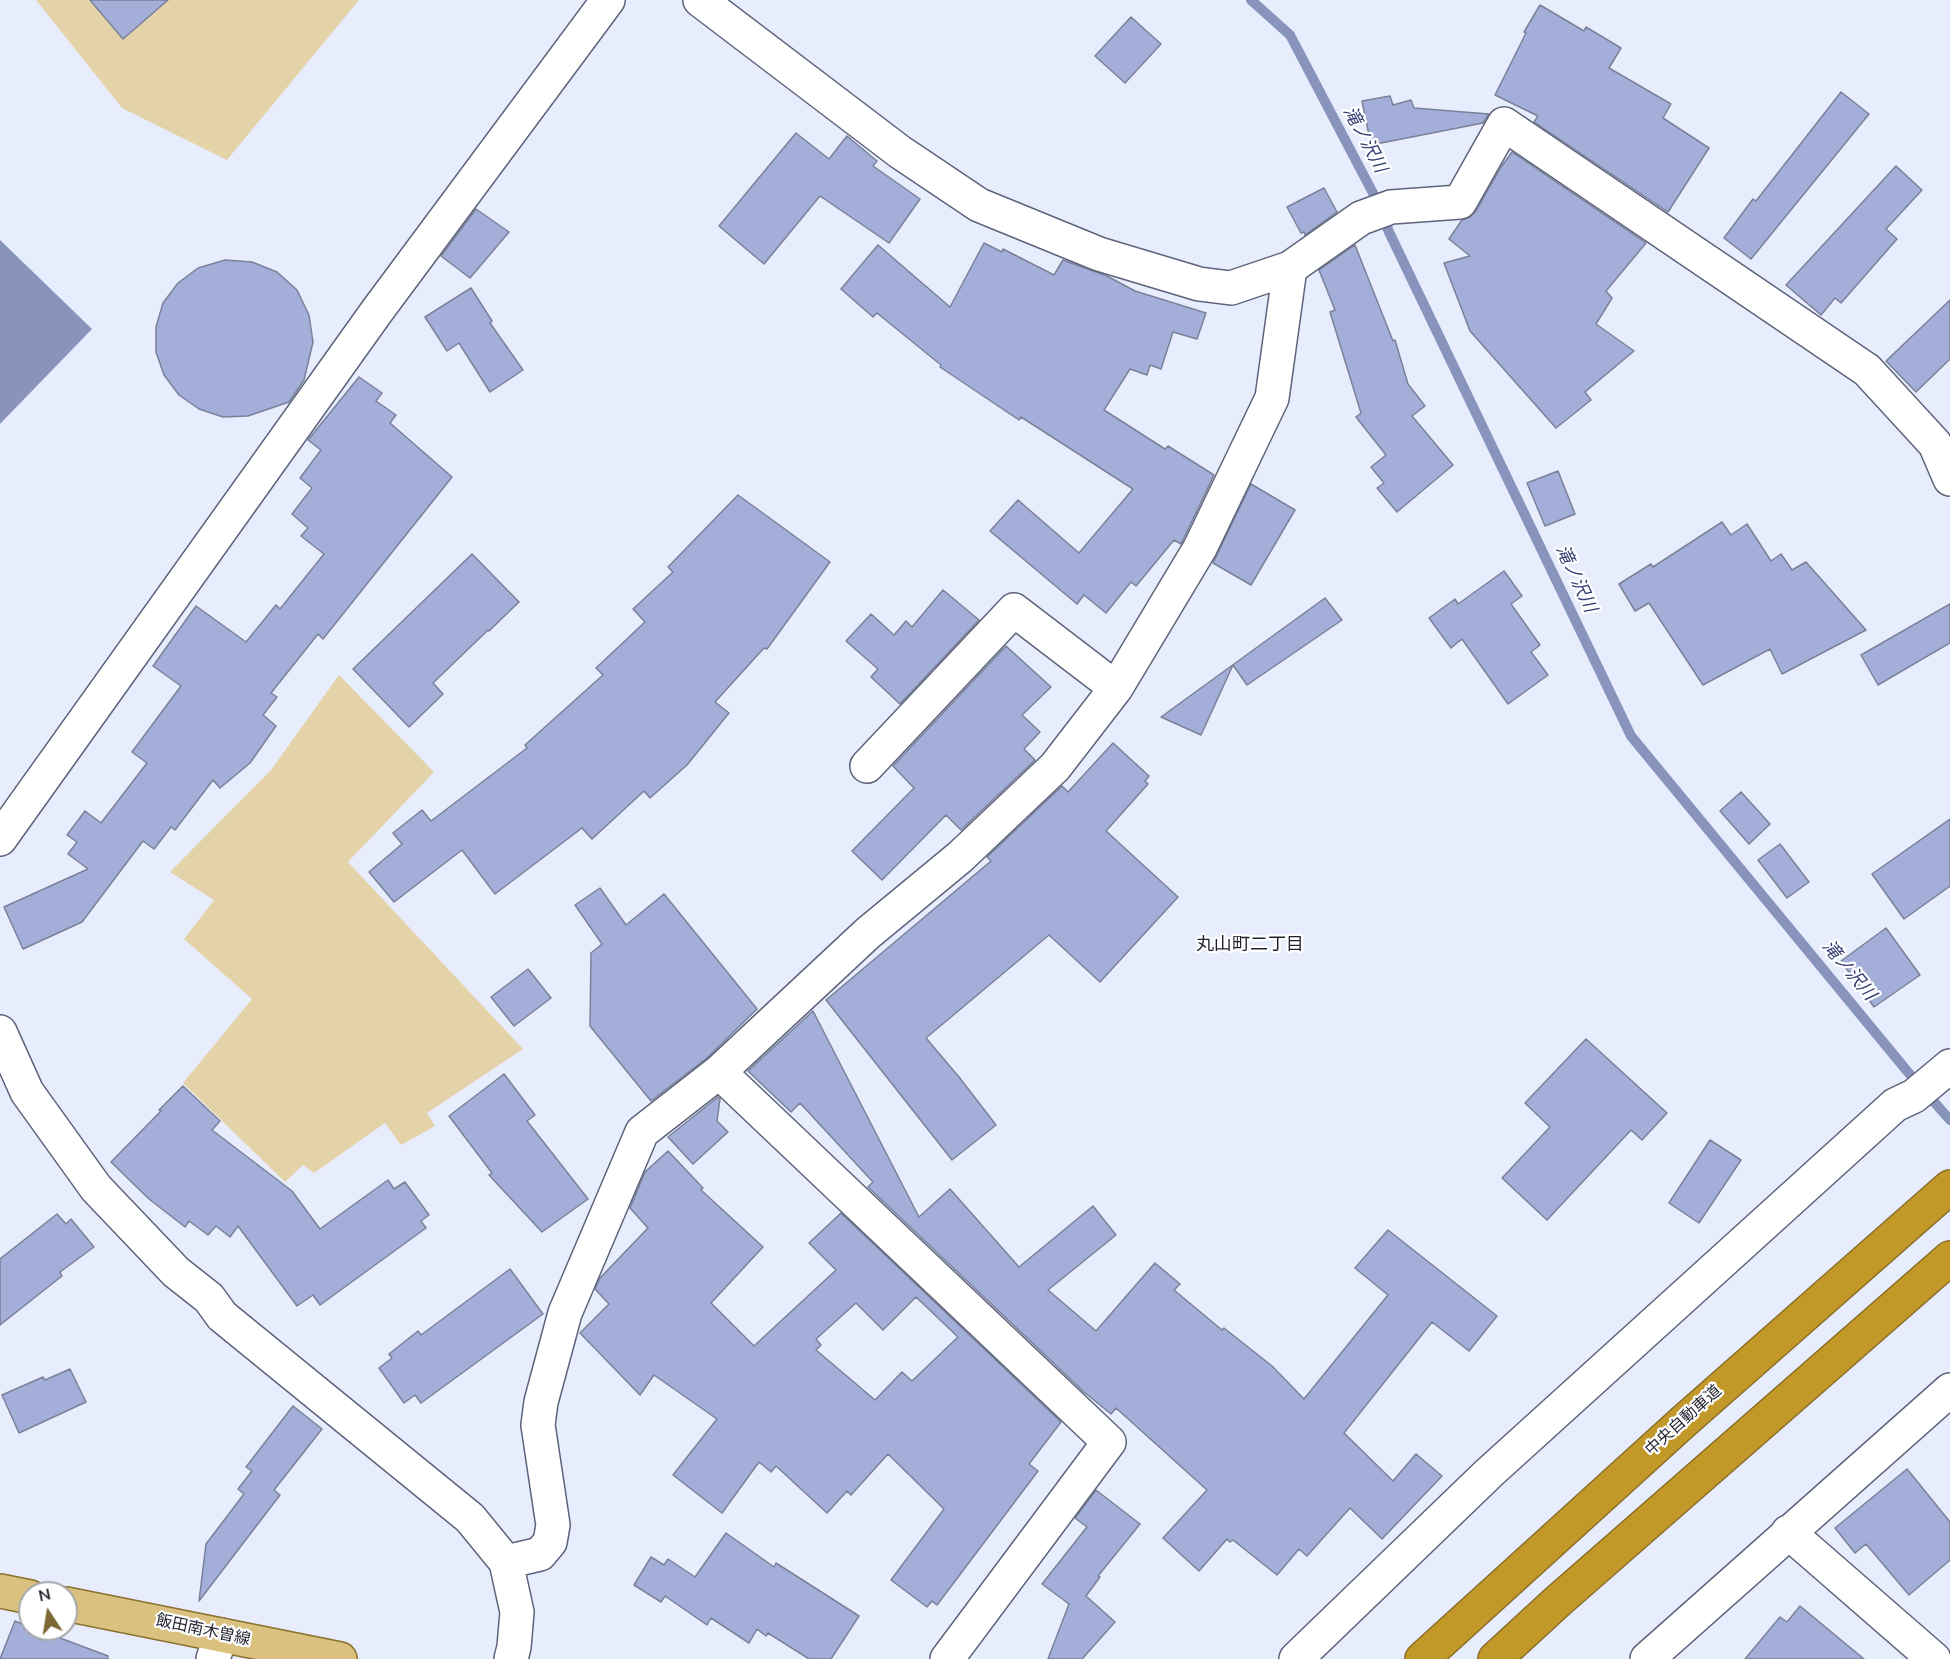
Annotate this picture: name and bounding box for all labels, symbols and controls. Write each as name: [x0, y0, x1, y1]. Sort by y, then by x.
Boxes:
water label: 滝ノ沢川: [1338, 103, 1390, 177]
water label: 滝ノ沢川: [1550, 542, 1600, 616]
district label: 丸山町二丁目: [1196, 935, 1304, 957]
water label: 滝ノ沢川: [1817, 936, 1879, 1006]
street label: 中央自動車道: [1642, 1382, 1726, 1460]
north arrow: [18, 1581, 78, 1641]
text: N: [37, 1583, 53, 1607]
street label: 飯田南木曽線: [154, 1612, 252, 1650]

